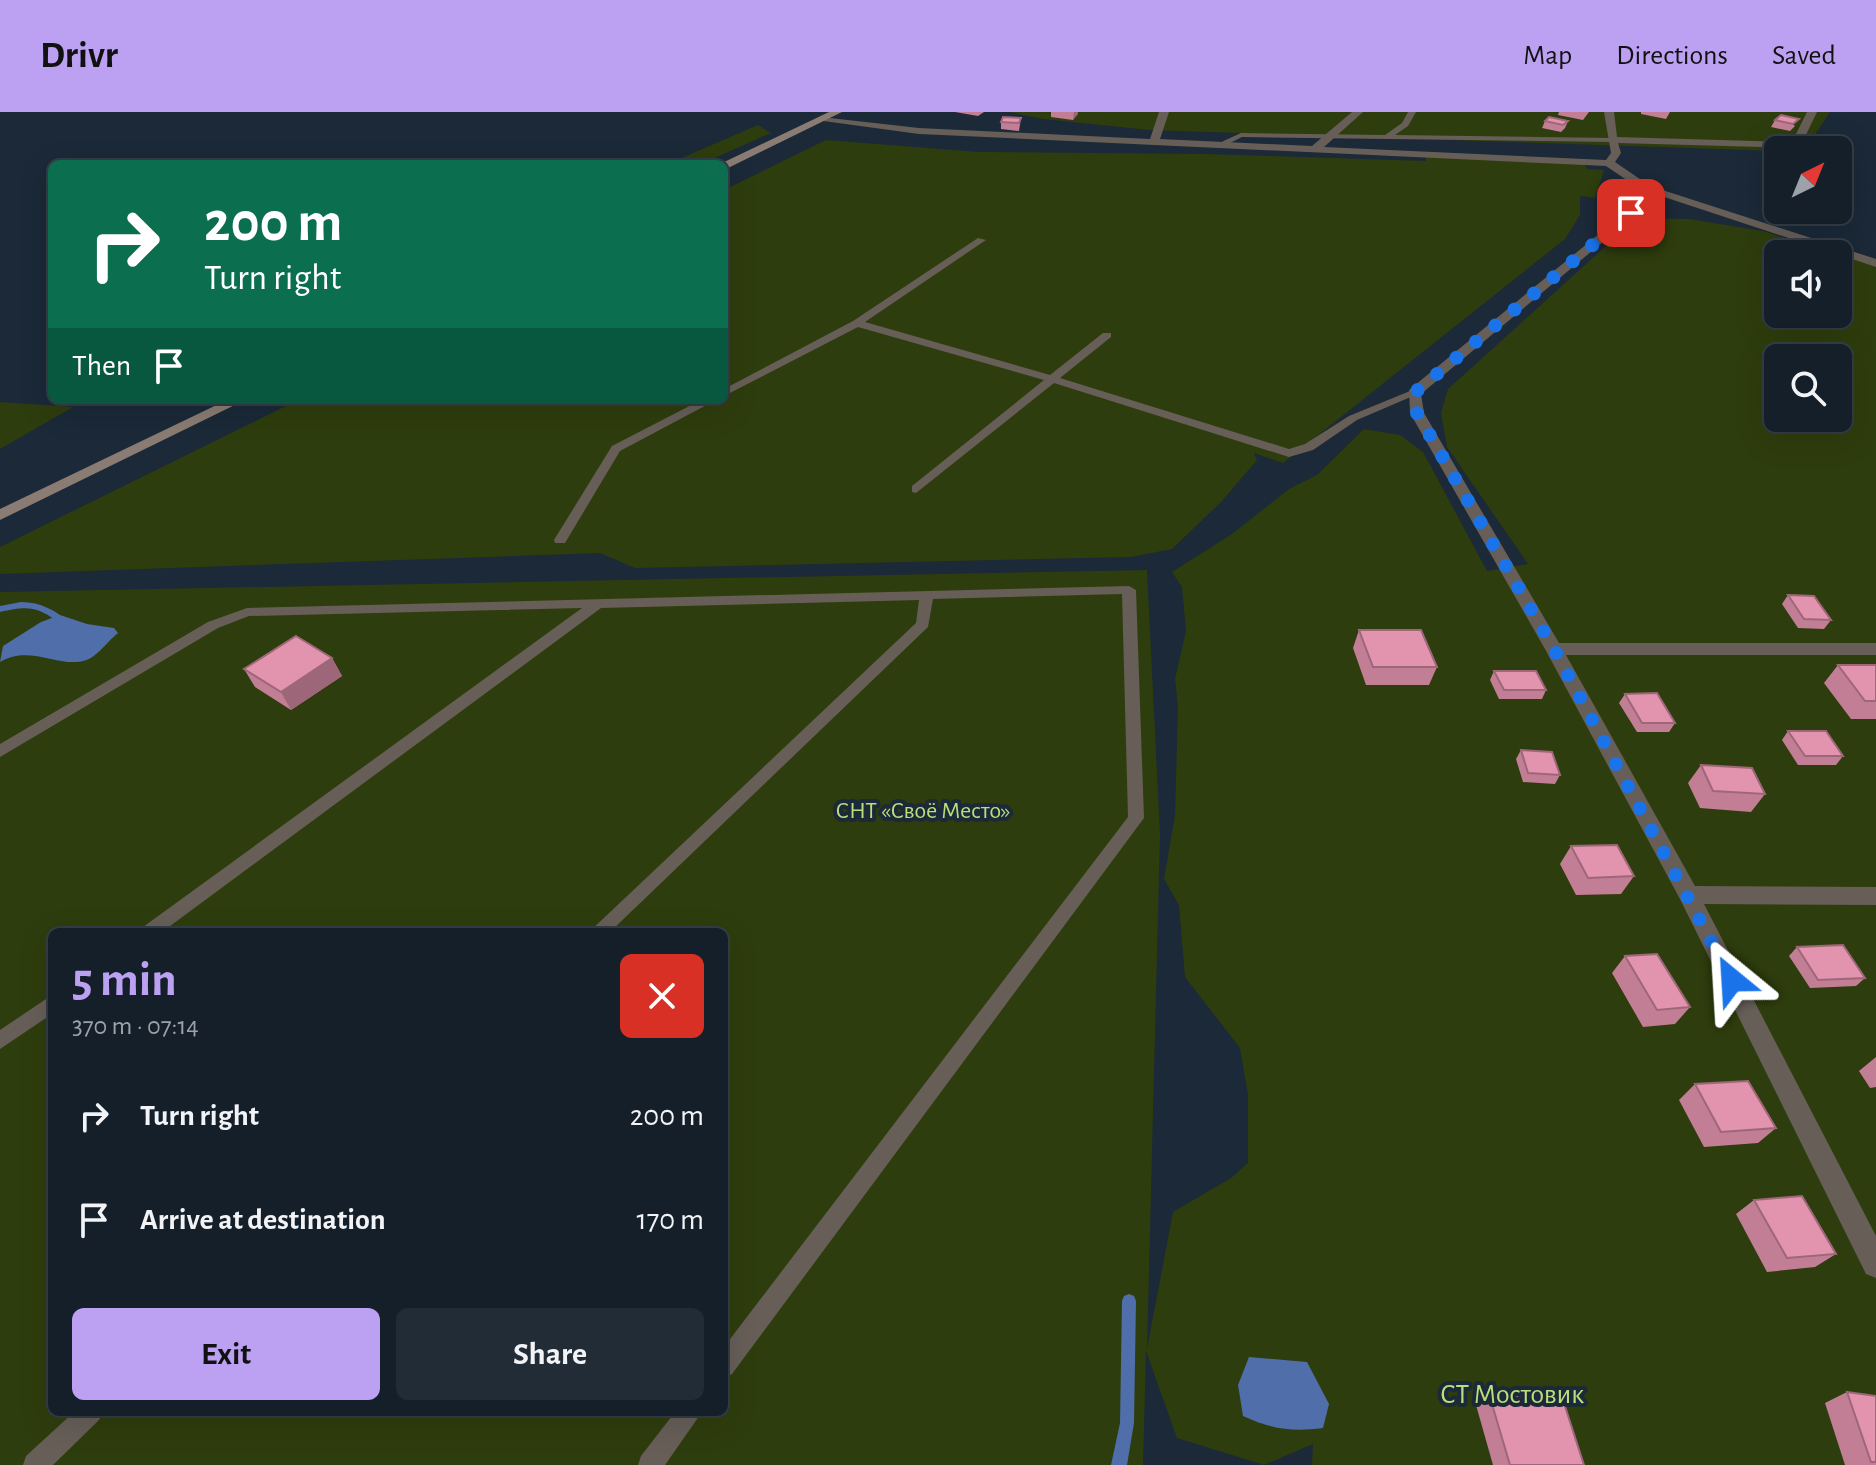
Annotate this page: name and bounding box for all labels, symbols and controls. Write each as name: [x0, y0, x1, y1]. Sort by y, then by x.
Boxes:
text: Drivr: [40, 37, 118, 75]
text: Map: [1523, 42, 1572, 70]
text: Directions: [1616, 42, 1728, 70]
text: Saved: [1772, 42, 1836, 70]
north arrow: [1764, 136, 1852, 224]
map controls: [1764, 136, 1852, 432]
pin: [1597, 179, 1665, 247]
icon: arrive: [1609, 191, 1653, 235]
icon: right: [72, 192, 176, 296]
text: 200 m: [204, 195, 342, 251]
button: sound: [1764, 240, 1852, 328]
text: Turn right: [204, 260, 341, 296]
icon: arrive: [147, 344, 191, 388]
button: search: [1764, 344, 1852, 432]
text: Then: [72, 351, 131, 381]
park label: СНТ «Своё Место»: [835, 799, 1011, 823]
position arrow: [1690, 938, 1774, 1022]
button: close: [620, 954, 704, 1038]
text: 5 min: [72, 957, 177, 1005]
text: 370 m · 07:14: [72, 1013, 199, 1039]
icon: right: [72, 1094, 116, 1138]
text: Turn right: [140, 1101, 259, 1131]
text: 200 m: [630, 1101, 704, 1131]
icon: arrive: [72, 1198, 116, 1242]
text: Arrive at destination: [140, 1205, 386, 1235]
text: 170 m: [636, 1205, 704, 1235]
button: Exit: [72, 1308, 380, 1400]
button: Share: [396, 1308, 704, 1400]
park label: СТ Мостовик: [1440, 1381, 1584, 1409]

